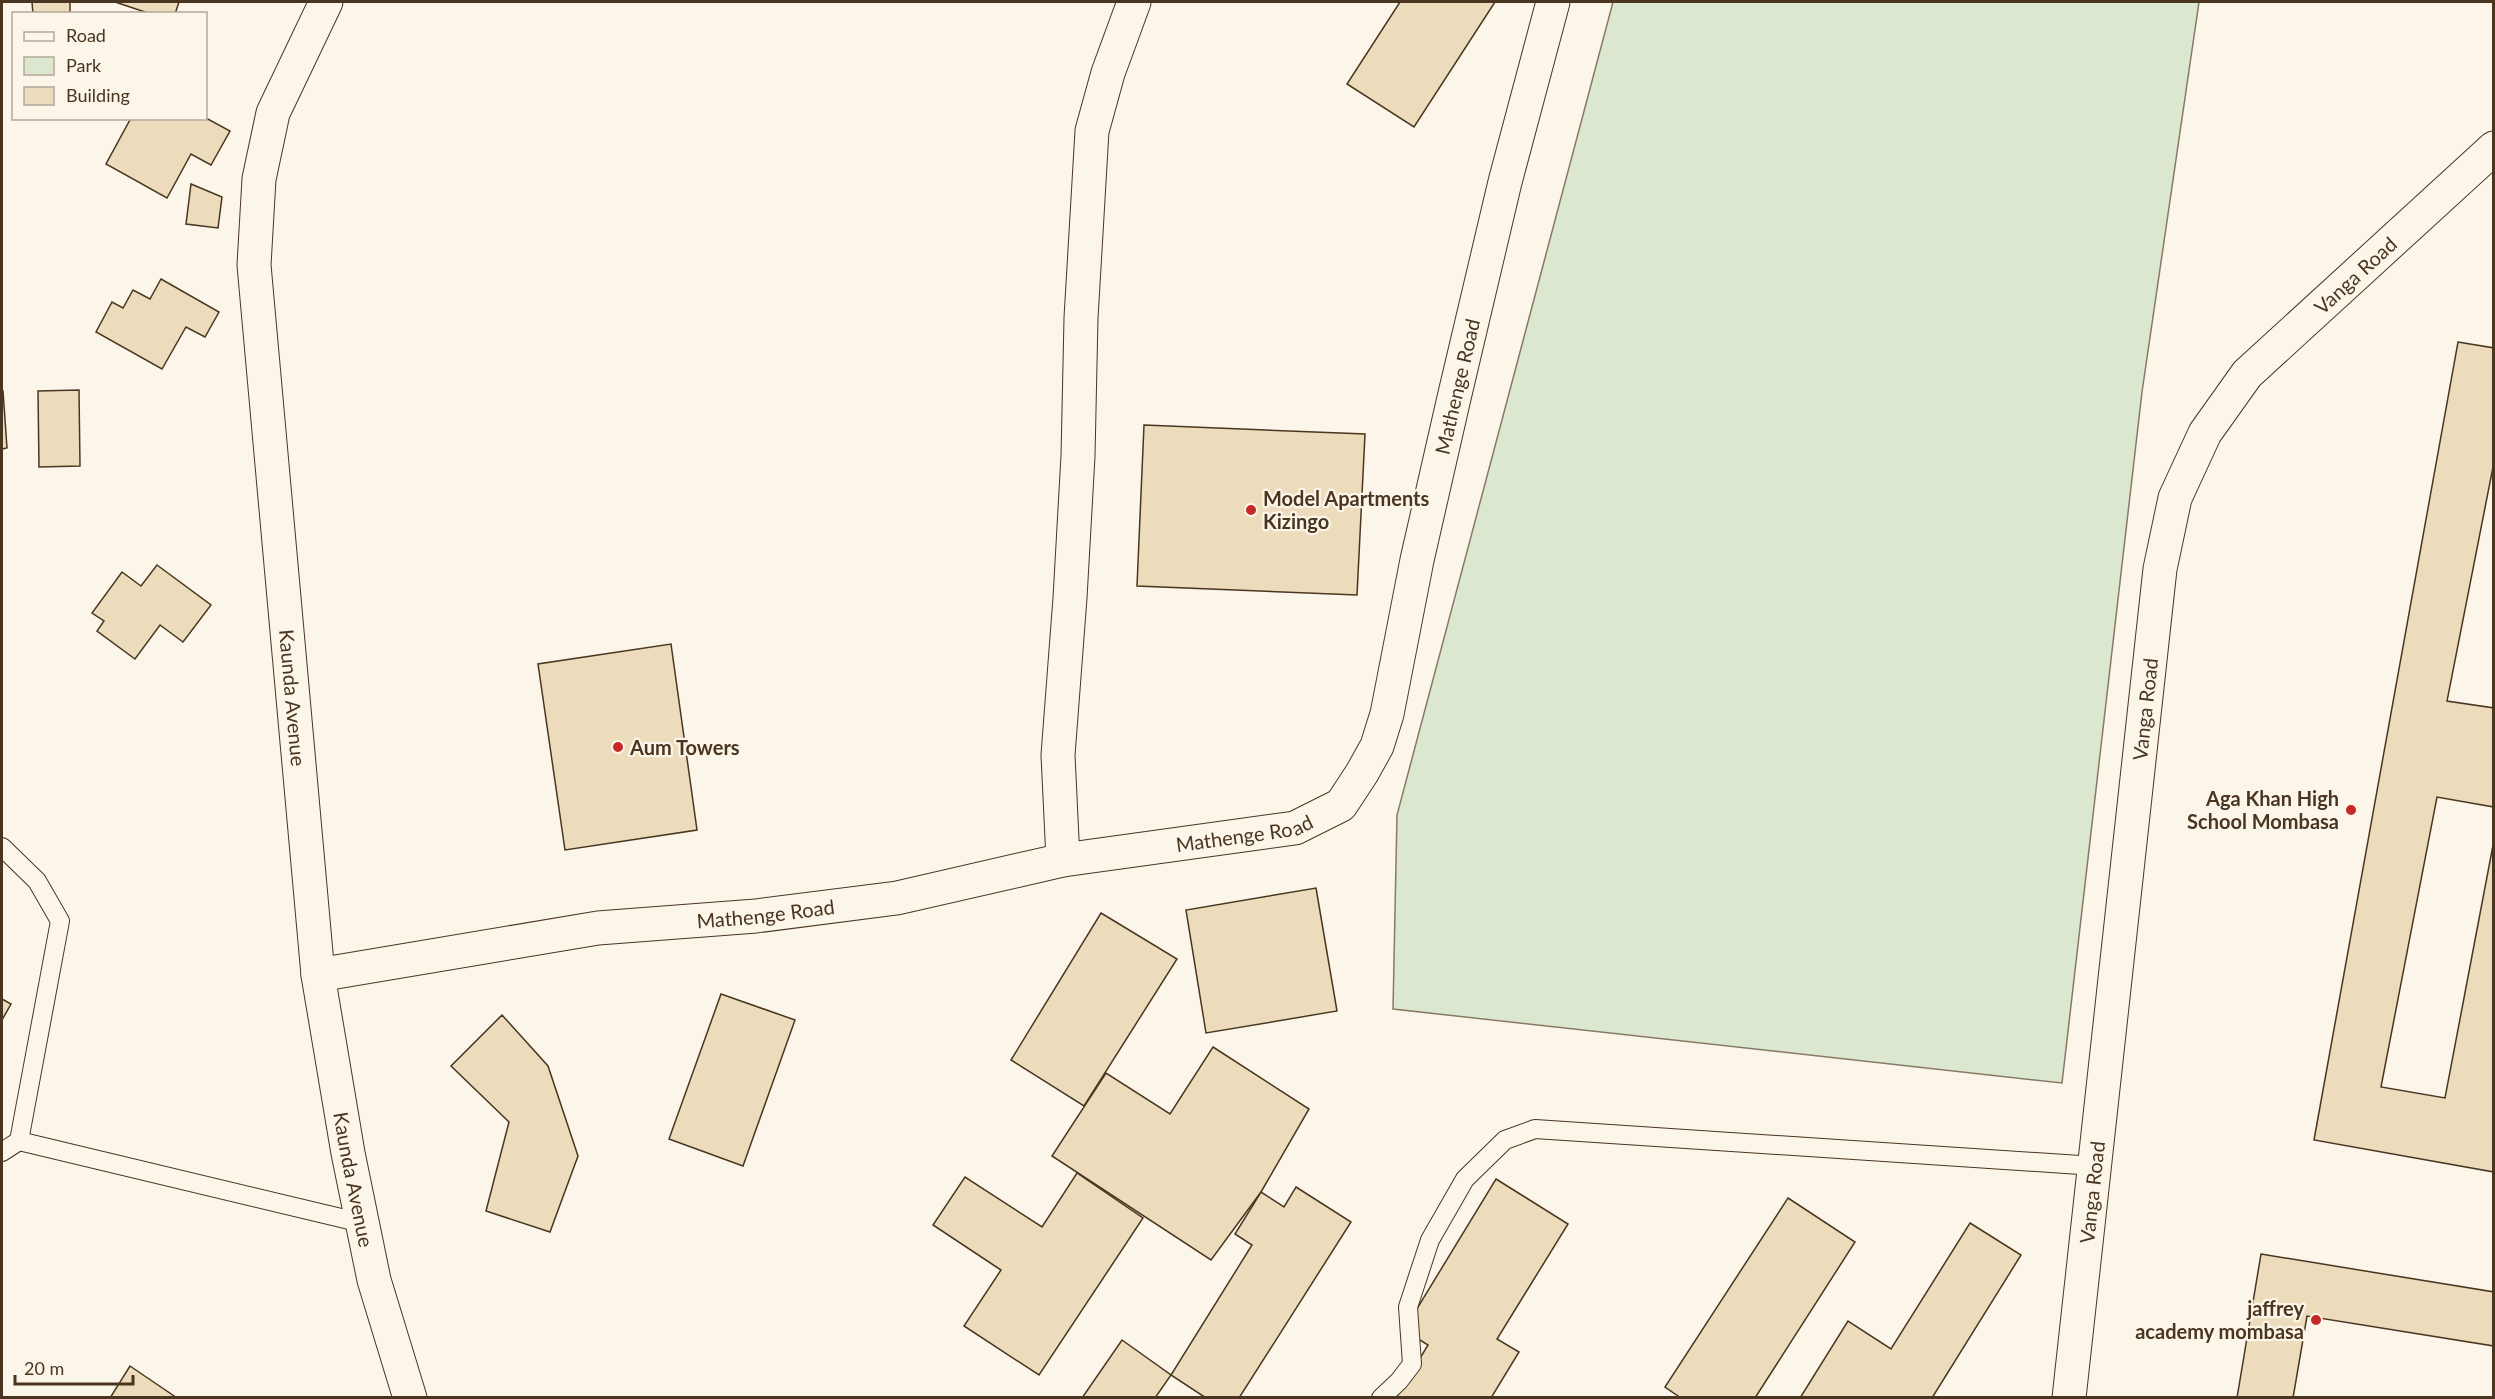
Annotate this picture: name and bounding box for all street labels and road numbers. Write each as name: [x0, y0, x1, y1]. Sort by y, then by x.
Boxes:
street label: Vanga Road: [2309, 232, 2401, 319]
street label: Mathenge Road: [1430, 316, 1484, 457]
street label: Kaunda Avenue: [275, 628, 311, 767]
street label: Vanga Road: [2127, 657, 2162, 762]
street label: Mathenge Road: [1174, 809, 1317, 856]
street label: Mathenge Road: [696, 894, 836, 932]
street label: Kaunda Avenue: [329, 1110, 379, 1249]
street label: Vanga Road: [2074, 1140, 2109, 1245]

